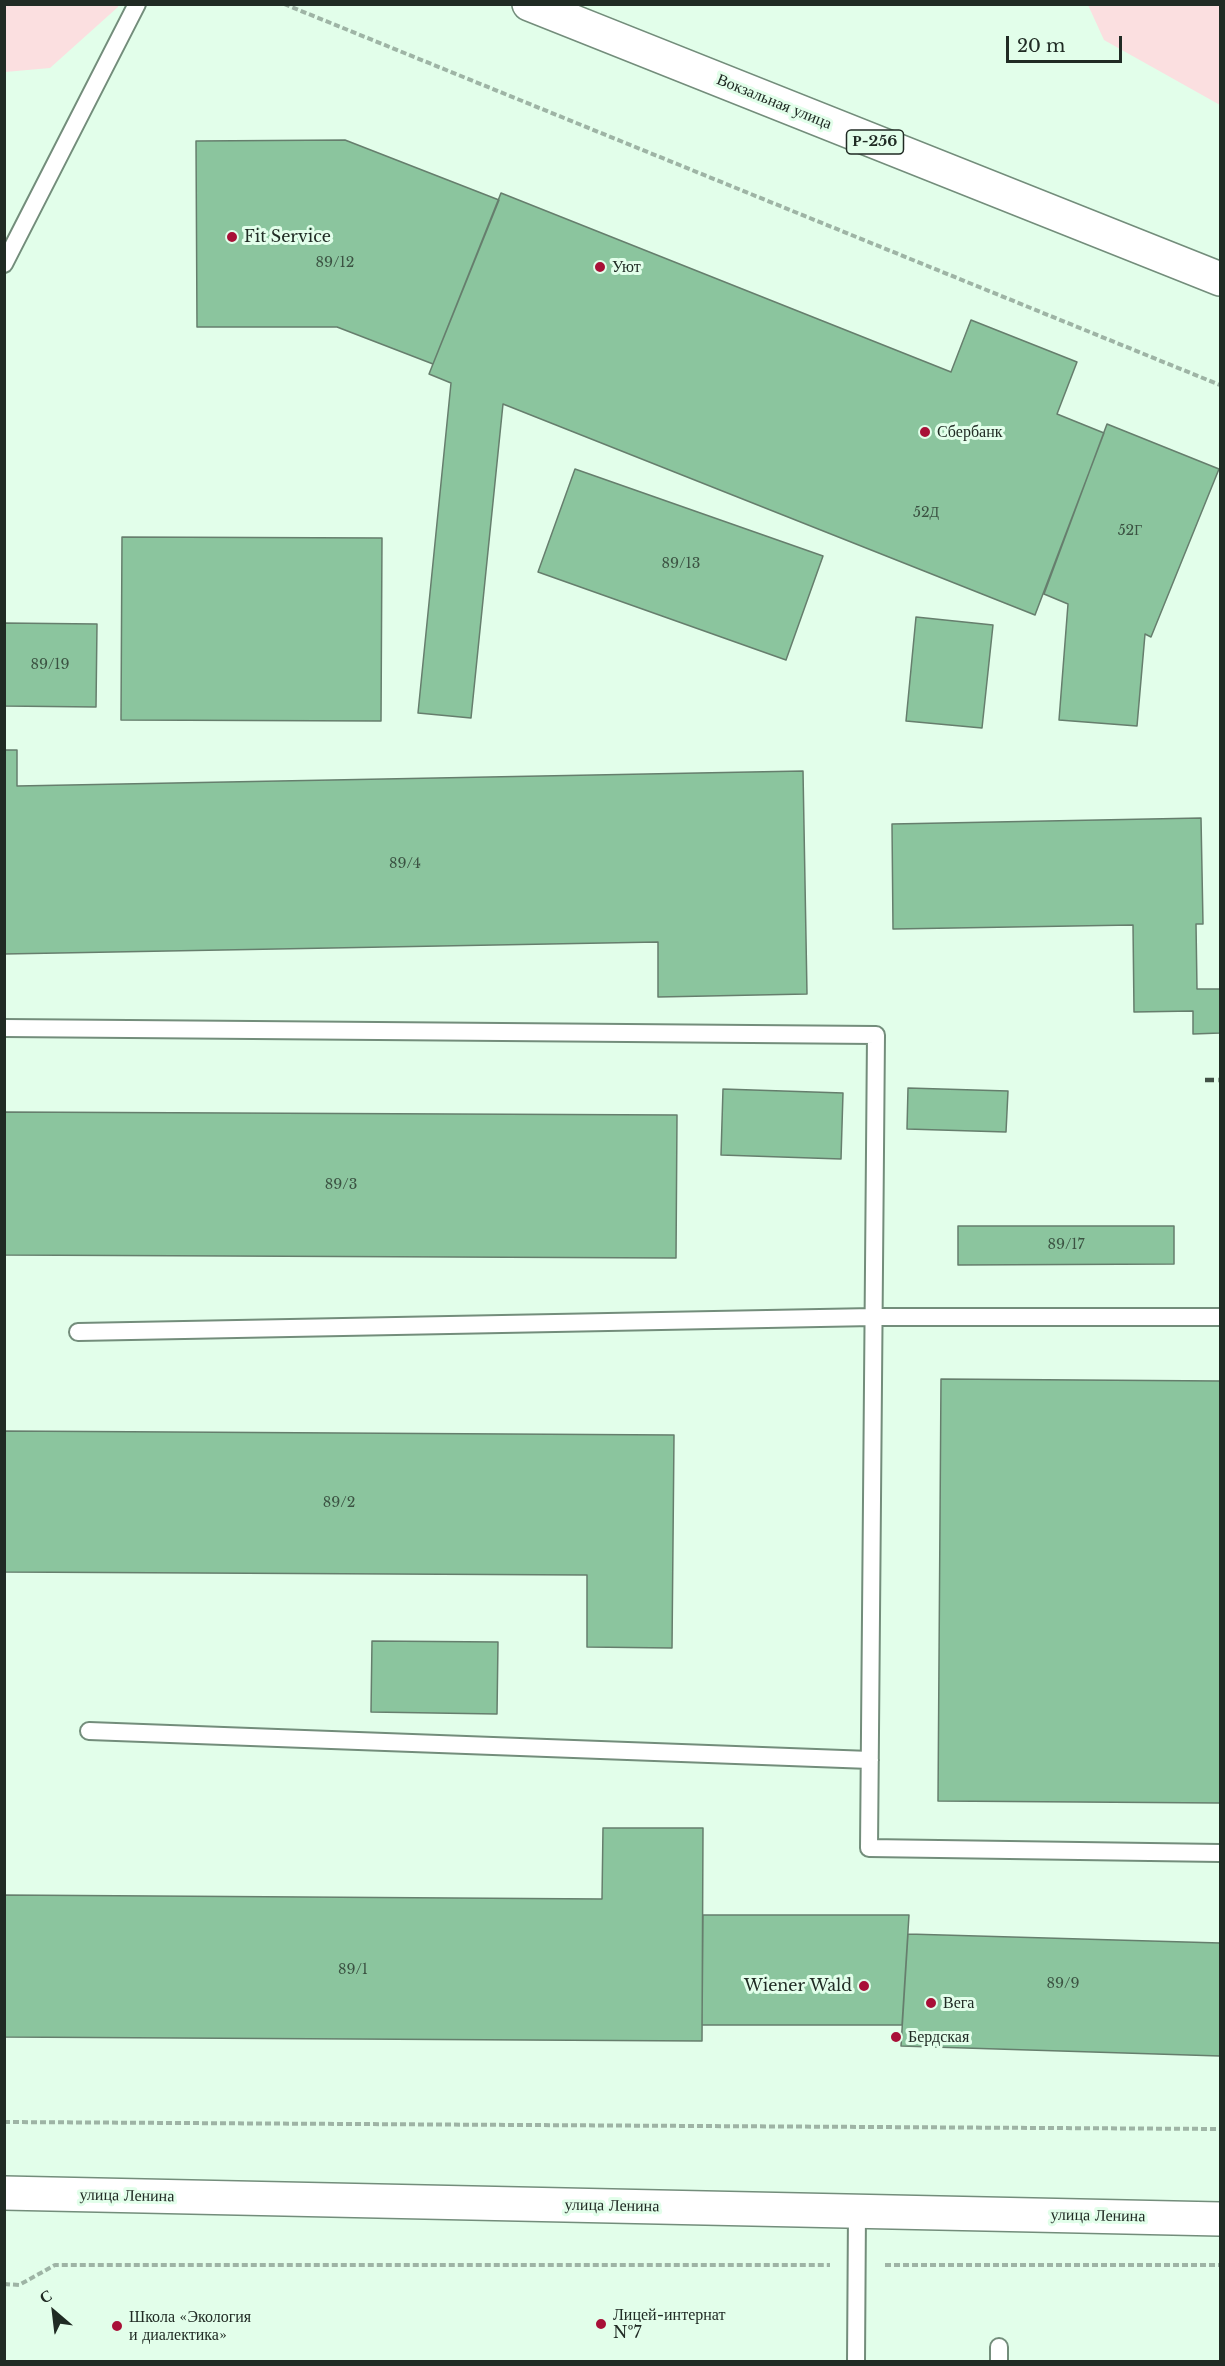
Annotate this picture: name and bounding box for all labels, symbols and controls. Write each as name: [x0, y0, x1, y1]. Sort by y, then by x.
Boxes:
scale bar: [1009, 24, 1124, 62]
text: 20 m: [1017, 35, 1065, 57]
street label: Вокзальная улица: [714, 70, 834, 134]
road number: Р-256: [846, 130, 904, 154]
place label: Fit Service: [244, 227, 331, 247]
marker: Fit Service: [225, 230, 239, 244]
house number: 89/12: [316, 255, 354, 271]
place label: Уют: [612, 257, 641, 277]
marker: Уют: [593, 260, 607, 274]
place label: Сбербанк: [937, 422, 1002, 442]
marker: Сбербанк: [918, 425, 932, 439]
house number: 52Д: [913, 505, 939, 521]
house number: 52Г: [1118, 523, 1142, 539]
house number: 89/13: [662, 556, 700, 572]
house number: 89/19: [30, 657, 70, 673]
house number: 89/4: [389, 856, 421, 872]
house number: 89/3: [325, 1177, 357, 1193]
house number: 89/17: [1047, 1237, 1085, 1253]
house number: 89/2: [323, 1495, 355, 1511]
house number: 89/1: [338, 1962, 368, 1978]
place label: Wiener Wald: [744, 1976, 852, 1996]
house number: 89/9: [1047, 1976, 1079, 1992]
marker: Wiener Wald: [857, 1979, 871, 1993]
place label: Вега: [943, 1993, 974, 2013]
marker: Вега: [924, 1996, 938, 2010]
place label: Бердская: [908, 2027, 969, 2047]
marker: Бердская: [889, 2030, 903, 2044]
street label: улица Ленина: [79, 2186, 175, 2206]
street label: улица Ленина: [564, 2196, 660, 2216]
street label: улица Ленина: [1050, 2206, 1146, 2226]
north arrow: [24, 2282, 84, 2342]
text: С: [36, 2285, 55, 2308]
place label: Лицей-интернат №7: [613, 2305, 726, 2343]
place label: Школа «Экология и диалектика»: [129, 2307, 251, 2345]
marker: Лицей-интернат №7: [594, 2317, 608, 2331]
marker: Школа «Экология и диалектика»: [110, 2319, 124, 2333]

